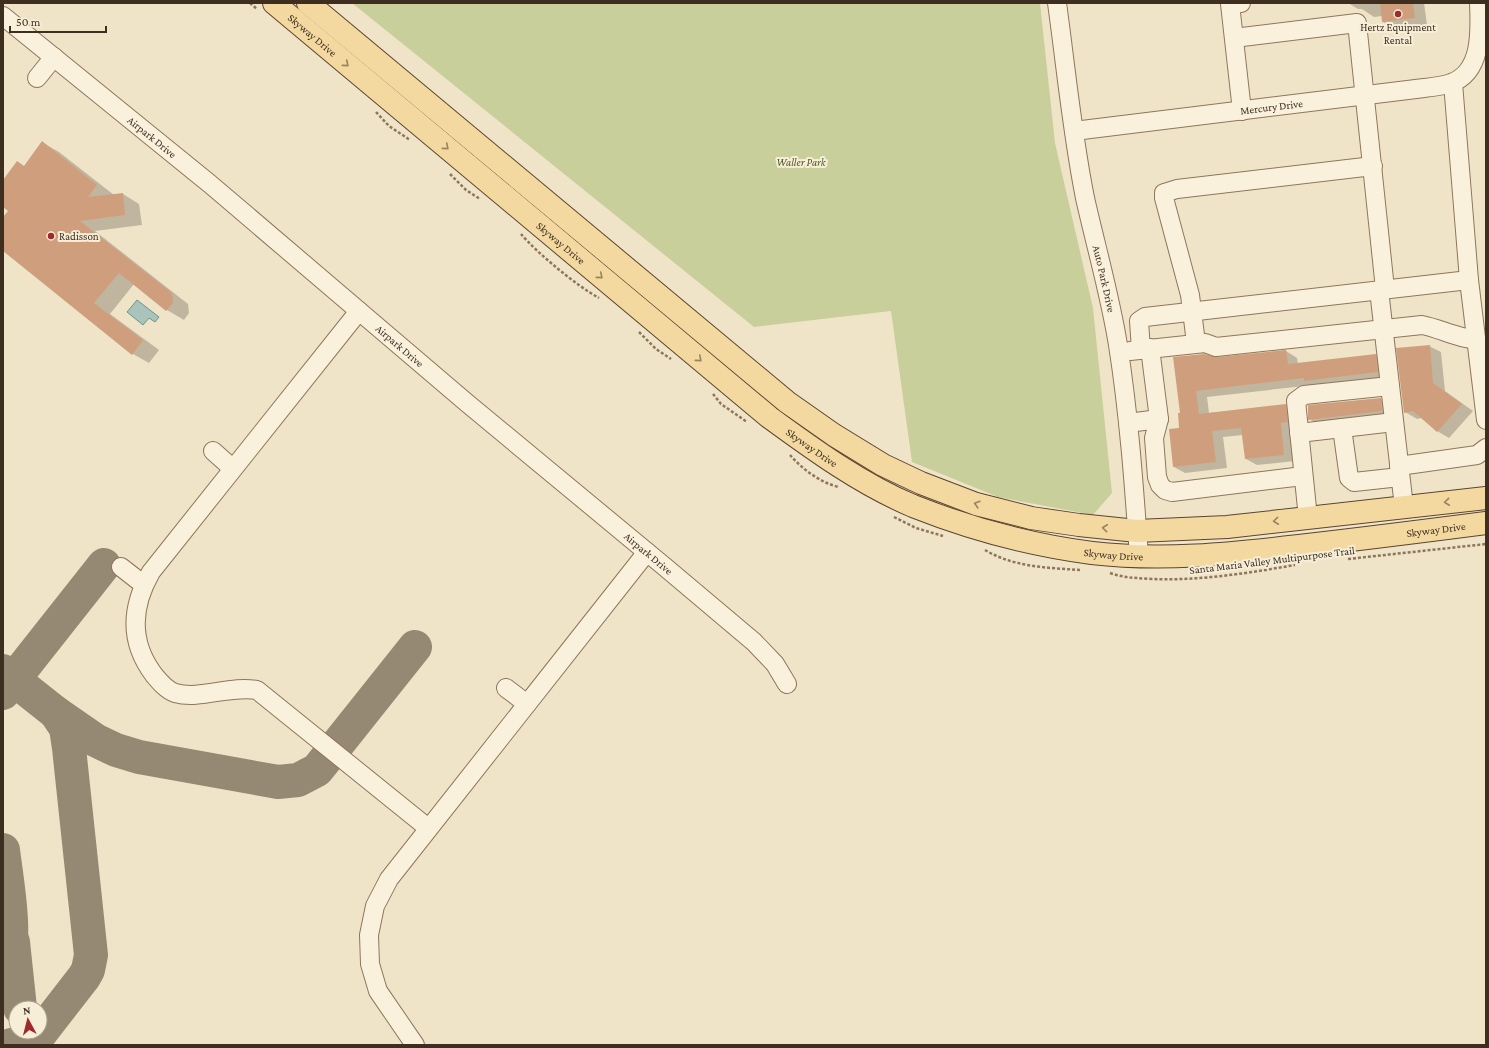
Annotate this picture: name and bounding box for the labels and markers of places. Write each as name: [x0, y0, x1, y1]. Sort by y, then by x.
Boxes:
marker: Hertz Equipment Rental: [1393, 9, 1403, 19]
place label: Hertz Equipment Rental: [1360, 21, 1436, 46]
place label: Radisson: [59, 230, 99, 242]
marker: Radisson: [46, 231, 56, 241]

